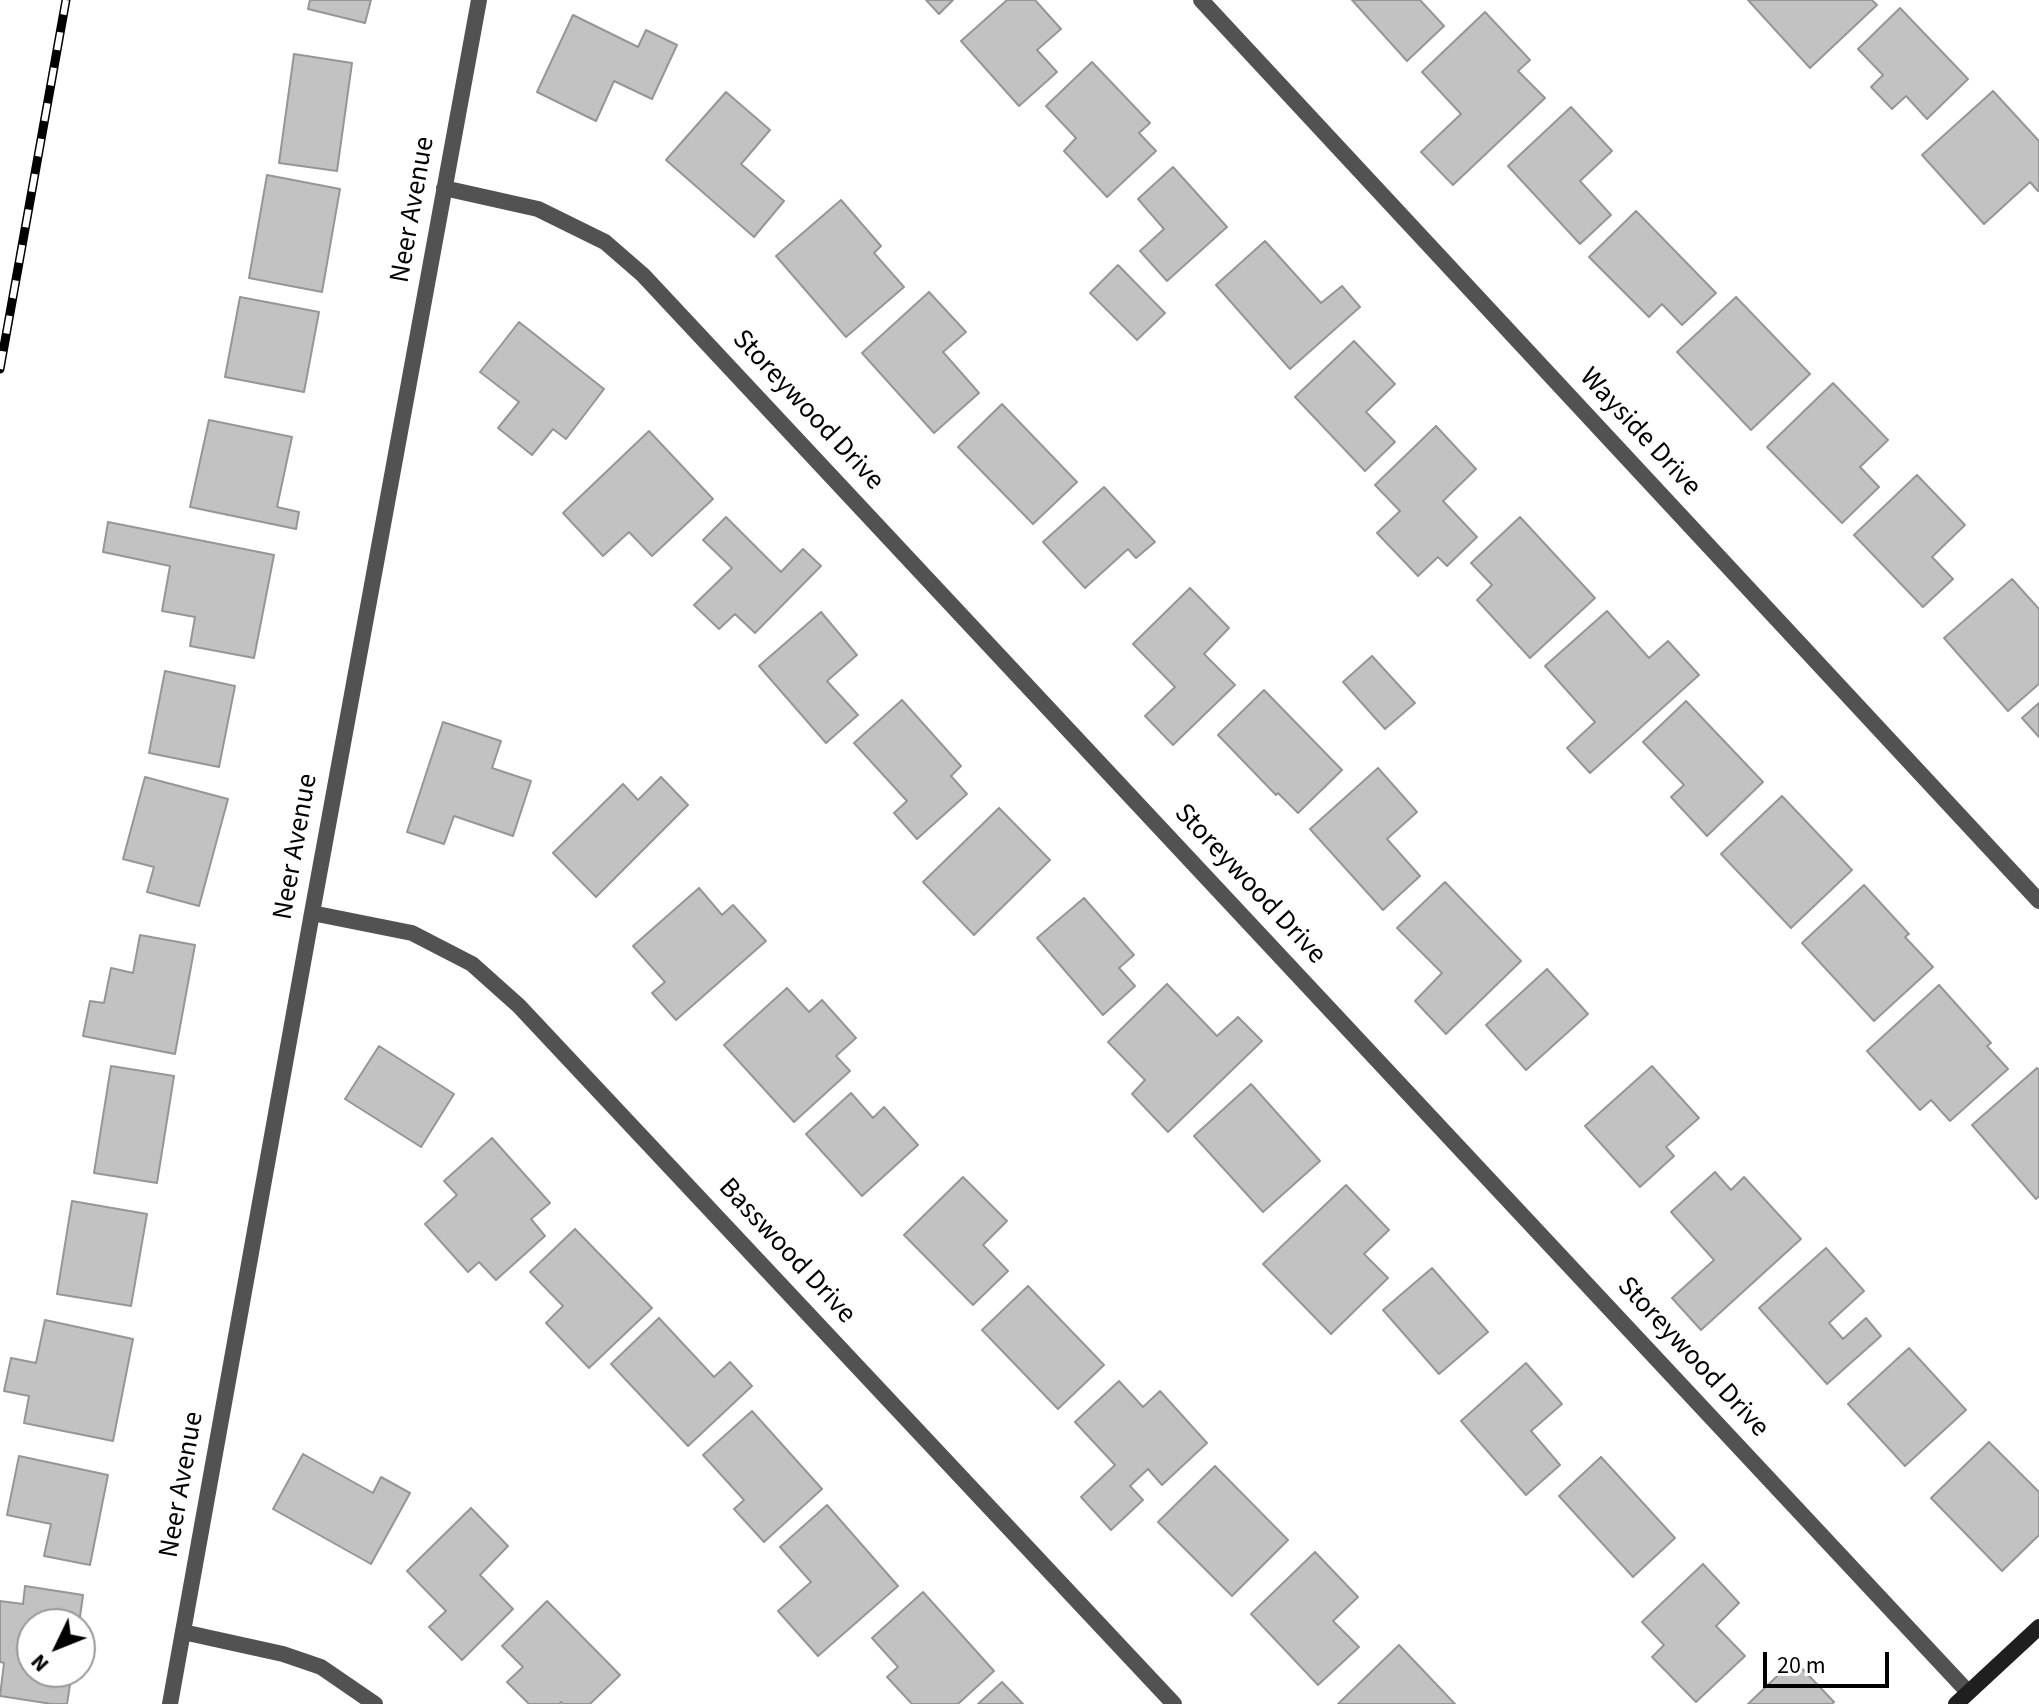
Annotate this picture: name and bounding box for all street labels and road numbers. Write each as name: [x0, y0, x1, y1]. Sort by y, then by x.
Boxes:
street label: Neer Avenue: [385, 134, 443, 286]
street label: Storeywood Drive: [724, 324, 890, 498]
street label: Wayside Drive: [1571, 362, 1707, 504]
street label: Neer Avenue: [268, 771, 326, 923]
street label: Storeywood Drive: [1166, 798, 1332, 972]
street label: Basswood Drive: [710, 1172, 862, 1332]
street label: Storeywood Drive: [1609, 1271, 1775, 1445]
street label: Neer Avenue: [154, 1409, 212, 1561]

